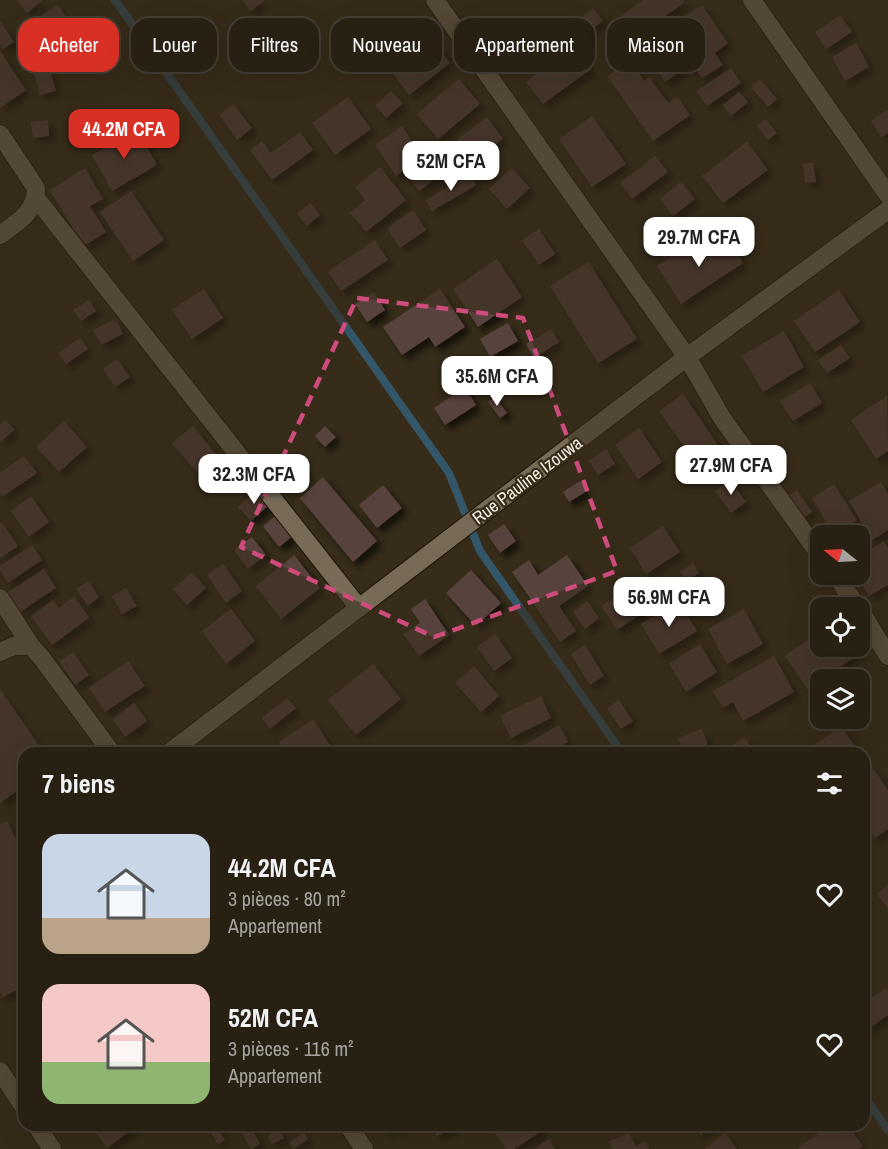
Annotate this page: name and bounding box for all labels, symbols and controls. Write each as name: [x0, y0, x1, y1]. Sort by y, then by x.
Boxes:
chip: Acheter: [18, 18, 119, 72]
chip: Louer: [131, 18, 217, 72]
chip: Filtres: [229, 18, 319, 72]
chip: Nouveau: [331, 18, 442, 72]
chip: Appartement: [454, 18, 595, 72]
chip: Maison: [607, 18, 705, 72]
pin: 44.2M CFA: [55, 109, 193, 160]
text: 44.2M CFA: [83, 115, 165, 142]
pin: 52M CFA: [396, 141, 506, 192]
text: 52M CFA: [416, 147, 486, 174]
pin: 29.7M CFA: [630, 217, 768, 268]
text: 29.7M CFA: [658, 223, 740, 250]
pin: 35.6M CFA: [428, 356, 566, 407]
text: 35.6M CFA: [456, 362, 538, 389]
street label: Rue Pauline Izouwa: [467, 430, 587, 530]
pin: 27.9M CFA: [662, 445, 800, 496]
text: 27.9M CFA: [690, 451, 772, 478]
pin: 32.3M CFA: [185, 454, 323, 505]
text: 32.3M CFA: [213, 460, 295, 487]
north arrow: [810, 525, 870, 585]
map controls: [810, 525, 870, 729]
pin: 56.9M CFA: [600, 577, 738, 628]
text: 56.9M CFA: [628, 583, 710, 610]
button: locate: [810, 597, 870, 657]
button: layers: [810, 669, 870, 729]
text: 7 biens: [42, 766, 115, 801]
icon: filters: [813, 767, 846, 800]
text: 44.2M CFA: [228, 850, 336, 885]
icon: home: [90, 858, 162, 930]
icon: heart: [813, 878, 846, 911]
text: 3 pièces · 80 m²: [228, 885, 346, 912]
text: Appartement: [228, 912, 322, 939]
text: 52M CFA: [228, 1000, 318, 1035]
icon: home: [90, 1008, 162, 1080]
icon: heart: [813, 1028, 846, 1061]
text: 3 pièces · 116 m²: [228, 1035, 354, 1062]
text: Appartement: [228, 1062, 322, 1089]

